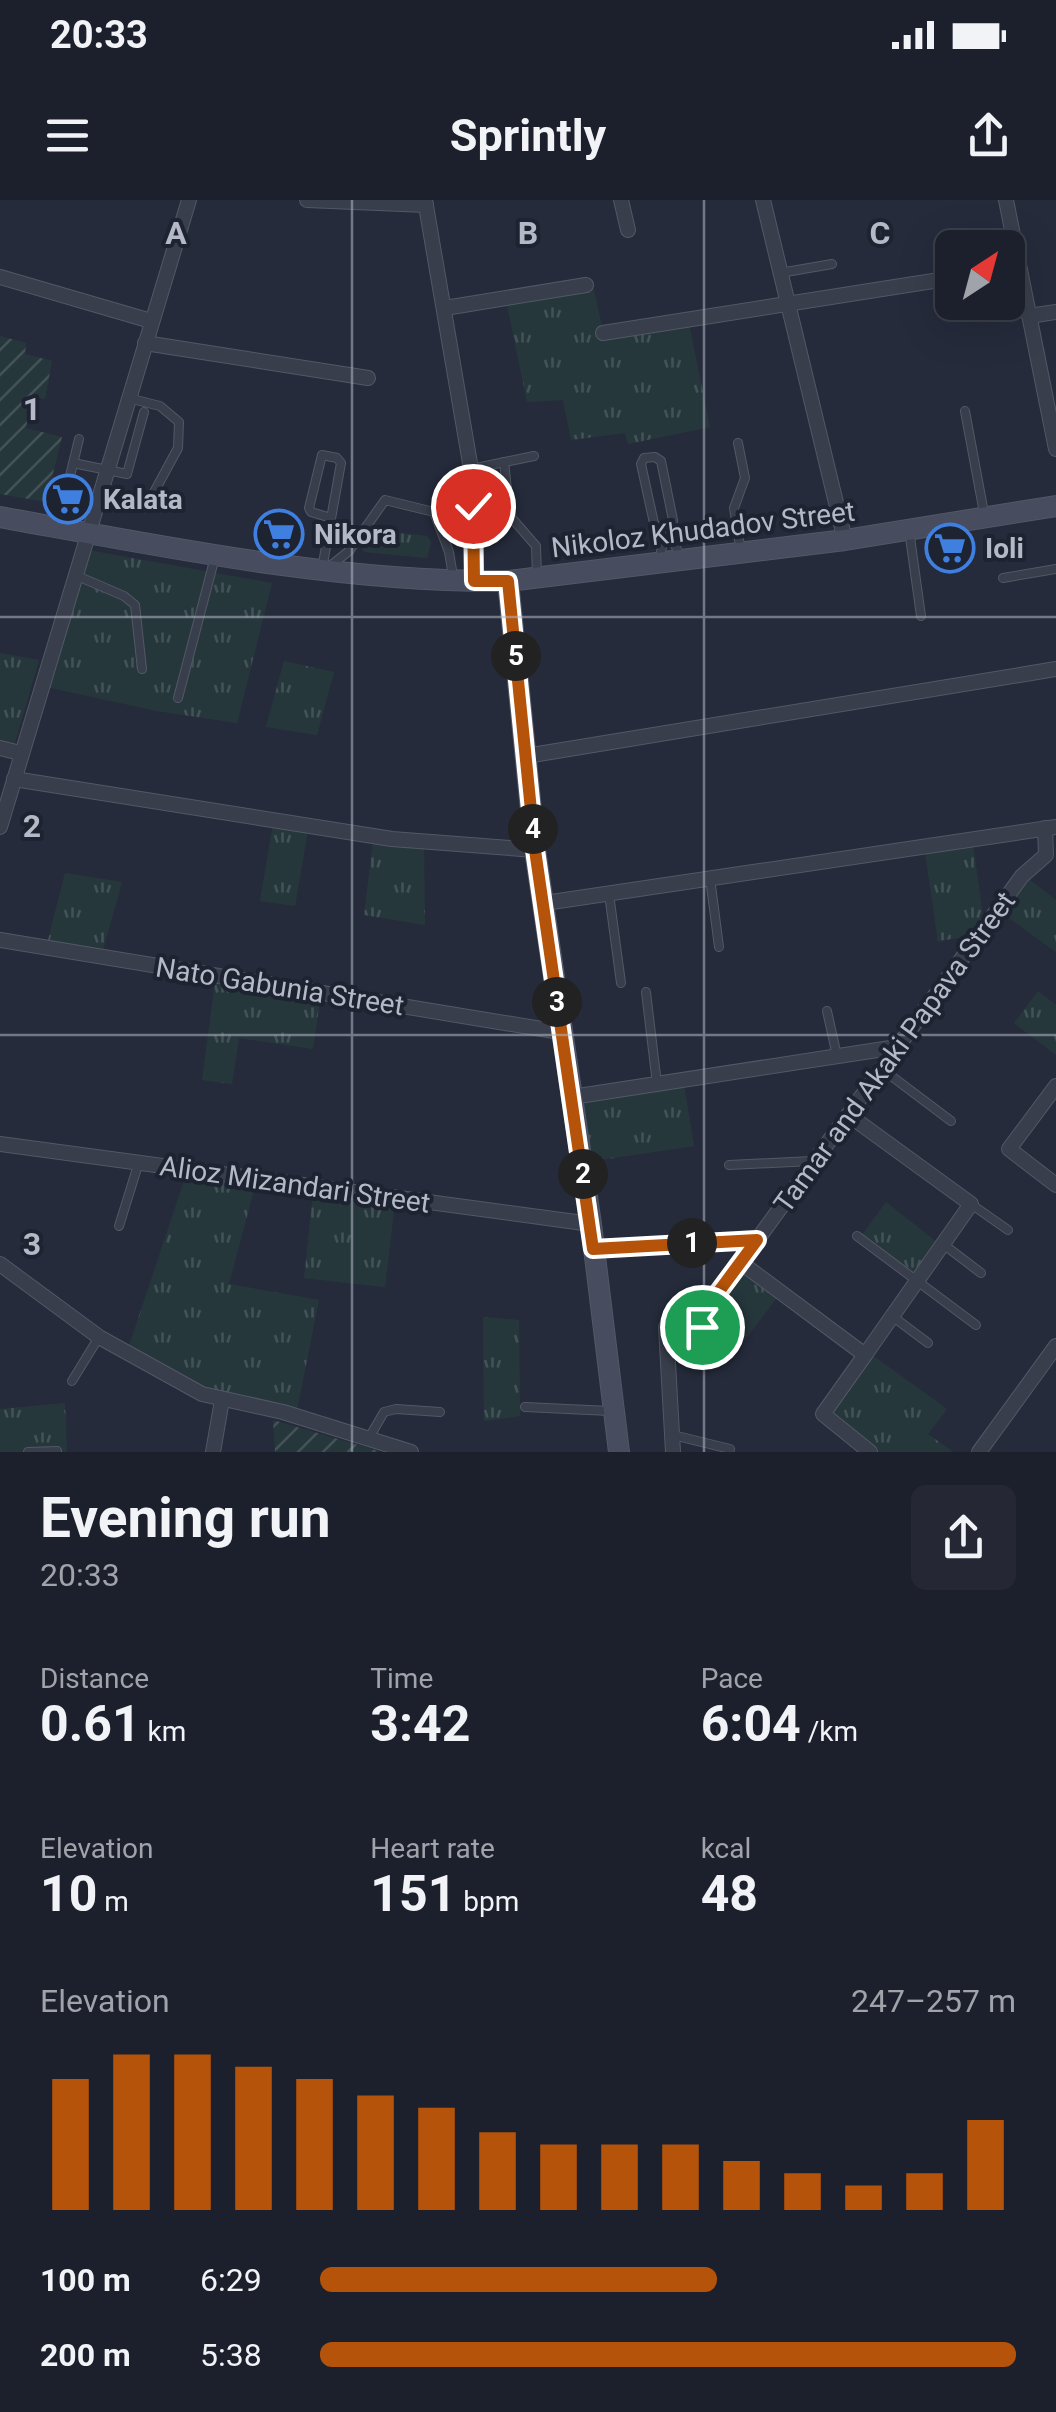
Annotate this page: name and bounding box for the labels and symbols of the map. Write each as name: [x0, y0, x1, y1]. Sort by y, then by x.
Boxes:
text: A: [165, 214, 187, 252]
text: B: [518, 214, 538, 252]
text: C: [870, 214, 890, 252]
north arrow: [935, 230, 1025, 320]
text: 1: [23, 390, 41, 428]
pin: [431, 464, 516, 549]
supermarket icon: Kalata: [42, 473, 94, 525]
place label: Kalata: [103, 483, 183, 516]
street label: Nikoloz Khudadov Street: [549, 494, 857, 565]
supermarket icon: Nikora: [253, 508, 305, 560]
place label: Nikora: [314, 518, 397, 551]
supermarket icon: Ioli: [924, 522, 976, 574]
place label: Ioli: [985, 532, 1024, 565]
pin: 5: [491, 631, 541, 681]
pin: 4: [508, 804, 558, 854]
text: 2: [23, 807, 41, 845]
street label: Tamar and Akaki Papava Street: [767, 885, 1022, 1219]
street label: Nato Gabunia Street: [153, 951, 406, 1022]
pin: 3: [532, 977, 582, 1027]
street label: Alioz Mizandari Street: [158, 1149, 432, 1220]
pin: 2: [558, 1149, 608, 1199]
pin: 1: [667, 1218, 717, 1268]
text: 3: [23, 1225, 41, 1263]
pin: [660, 1285, 745, 1370]

